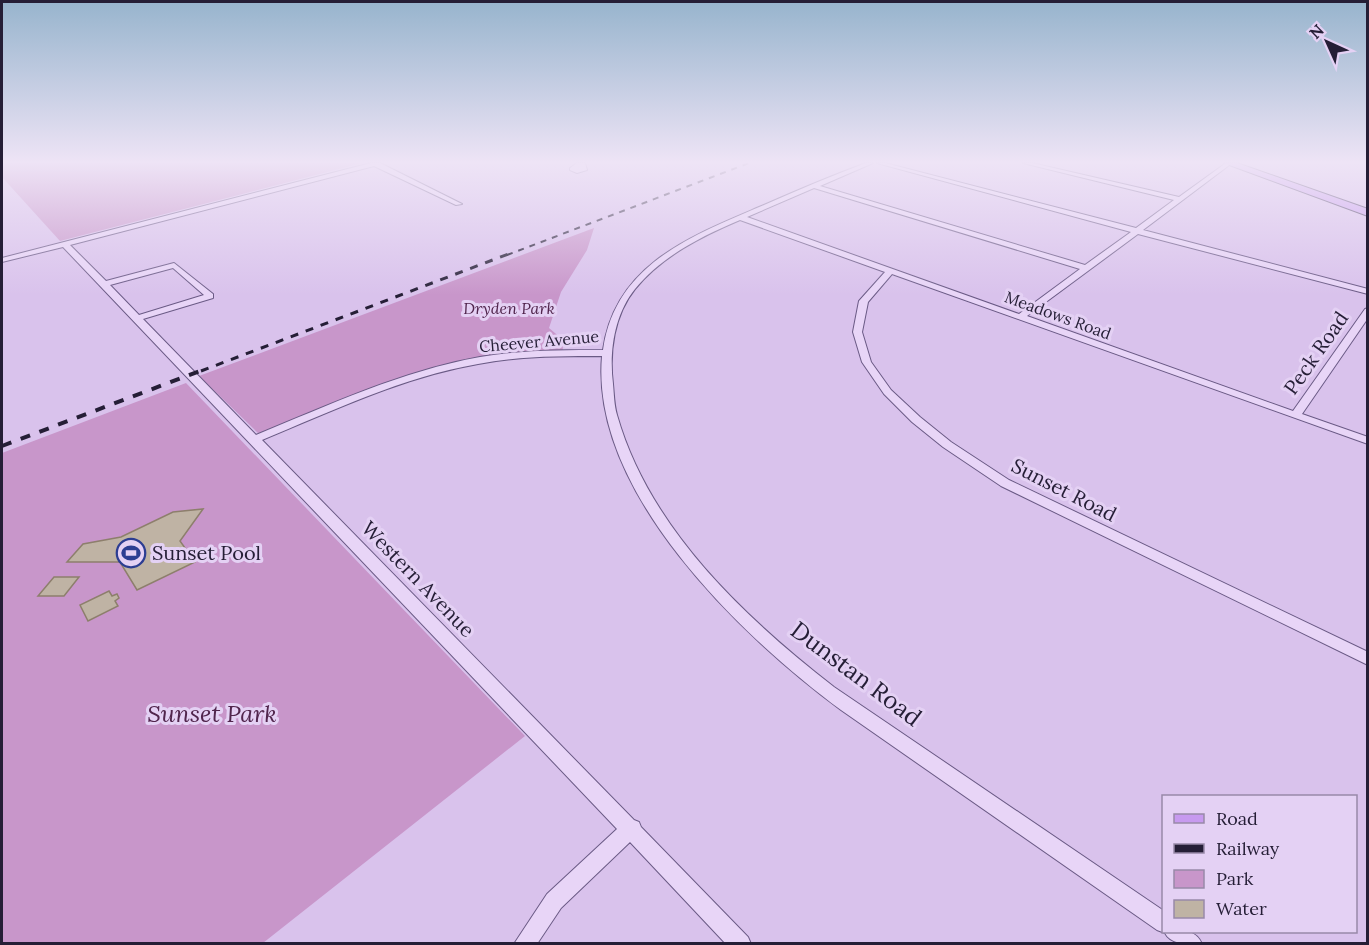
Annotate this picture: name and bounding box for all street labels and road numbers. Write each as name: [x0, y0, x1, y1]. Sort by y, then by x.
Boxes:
street label: Meadows Road: [1002, 286, 1114, 344]
street label: Peck Road: [1278, 306, 1353, 399]
street label: Cheever Avenue: [478, 326, 600, 356]
street label: Sunset Road: [1007, 452, 1121, 527]
street label: Western Avenue: [357, 515, 480, 642]
street label: Dunstan Road: [785, 614, 928, 733]

